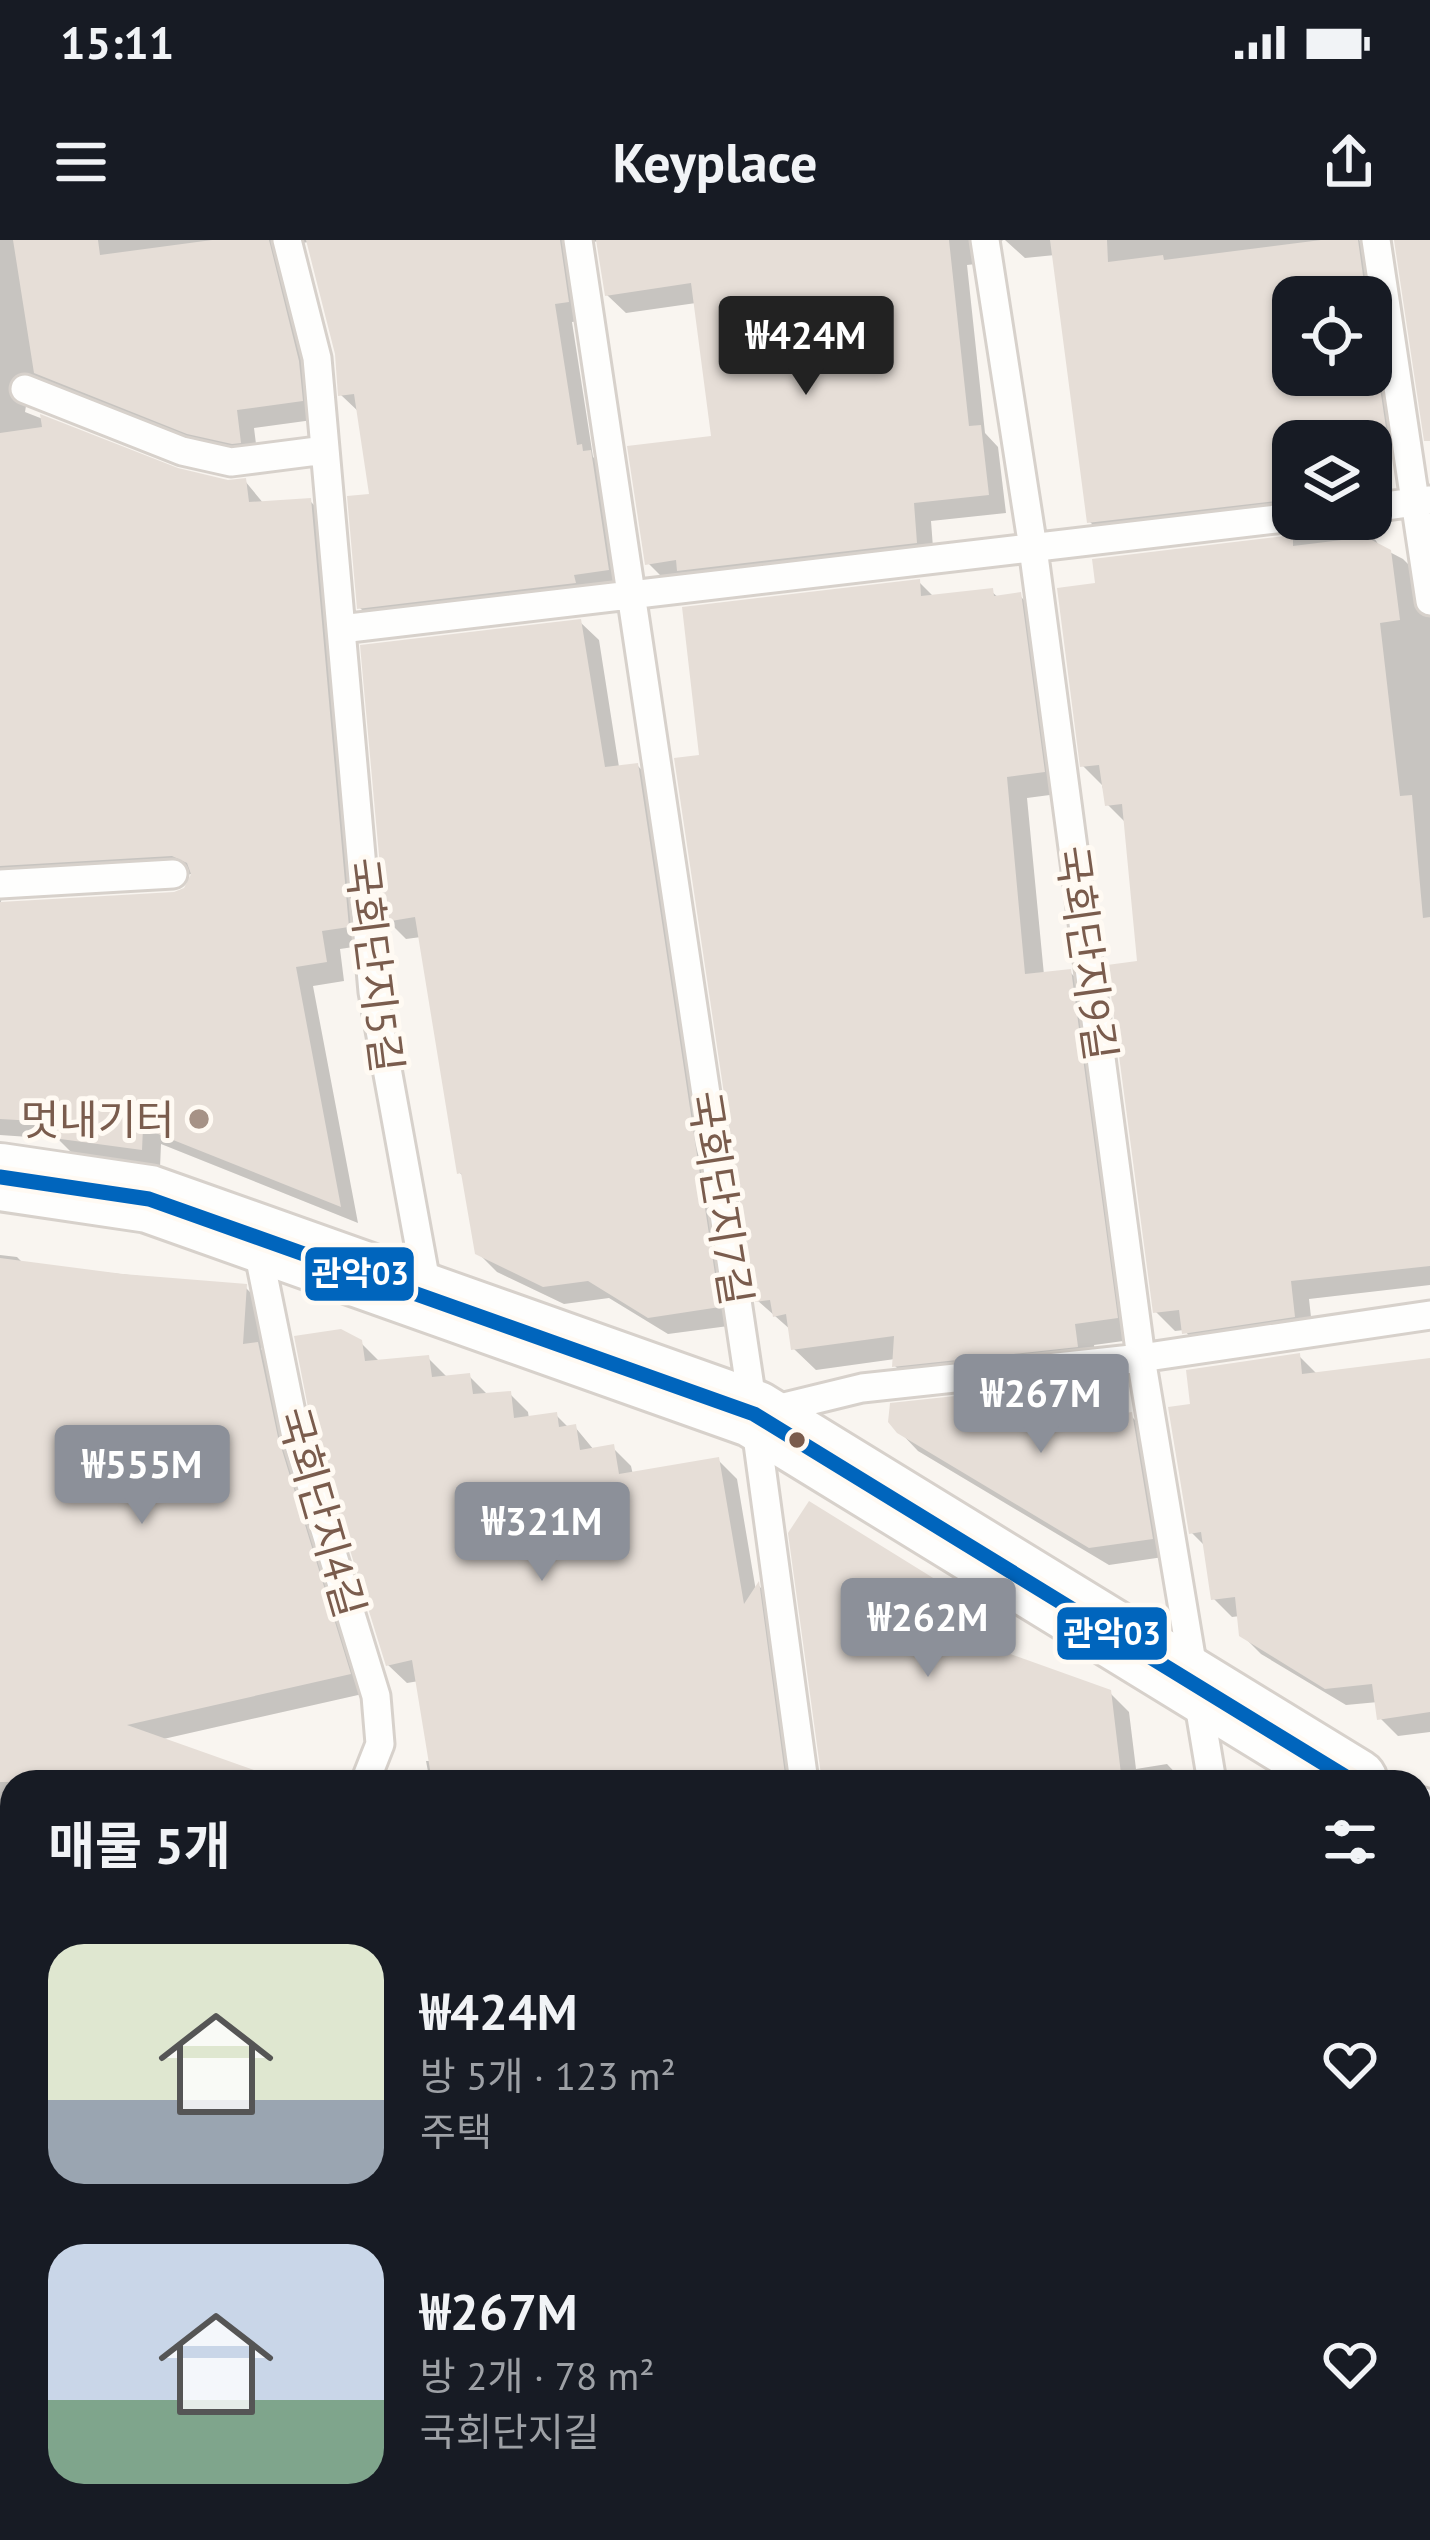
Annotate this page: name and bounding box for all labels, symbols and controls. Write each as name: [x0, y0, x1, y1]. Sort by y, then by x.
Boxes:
text: 15:11: [60, 13, 174, 71]
text: Keyplace: [612, 127, 818, 197]
icon: menu: [48, 129, 114, 195]
icon: share: [1316, 129, 1382, 195]
map controls: [1272, 276, 1392, 540]
button: locate: [1272, 276, 1392, 396]
pin: ₩424M: [722, 296, 890, 398]
text: ₩424M: [746, 309, 866, 360]
button: layers: [1272, 420, 1392, 540]
street label: 국회단지9길: [1045, 842, 1129, 1064]
street label: 국회단지5길: [335, 854, 415, 1076]
street label: 국회단지7길: [677, 1087, 765, 1309]
place label: 멋내기터: [20, 1092, 175, 1147]
marker: 멋내기터: [186, 1106, 212, 1132]
line badge: 관악03: [303, 1245, 416, 1303]
text: 관악03: [311, 1251, 409, 1294]
pin: ₩267M: [957, 1354, 1125, 1456]
text: ₩267M: [981, 1367, 1101, 1418]
street label: 국회단지4길: [266, 1401, 378, 1623]
pin: ₩555M: [58, 1425, 226, 1527]
unlabelled marker: [786, 1429, 808, 1451]
text: ₩555M: [82, 1438, 202, 1489]
pin: ₩321M: [458, 1482, 626, 1584]
text: ₩321M: [482, 1495, 602, 1546]
pin: ₩262M: [844, 1578, 1012, 1680]
text: ₩262M: [868, 1591, 988, 1642]
line badge: 관악03: [1055, 1605, 1169, 1662]
text: 관악03: [1063, 1611, 1161, 1654]
icon: filters: [1317, 1809, 1383, 1875]
text: 매물 5개: [48, 1812, 231, 1878]
text: ₩424M: [420, 1978, 578, 2044]
icon: home: [144, 1992, 288, 2136]
icon: heart: [1317, 2031, 1383, 2097]
text: 방 5개 · 123 m²: [420, 2050, 676, 2101]
text: 주택: [420, 2106, 492, 2157]
text: ₩267M: [420, 2278, 578, 2344]
icon: home: [144, 2292, 288, 2436]
icon: heart: [1317, 2331, 1383, 2397]
text: 방 2개 · 78 m²: [420, 2350, 655, 2401]
text: 국회단지길: [420, 2406, 599, 2457]

